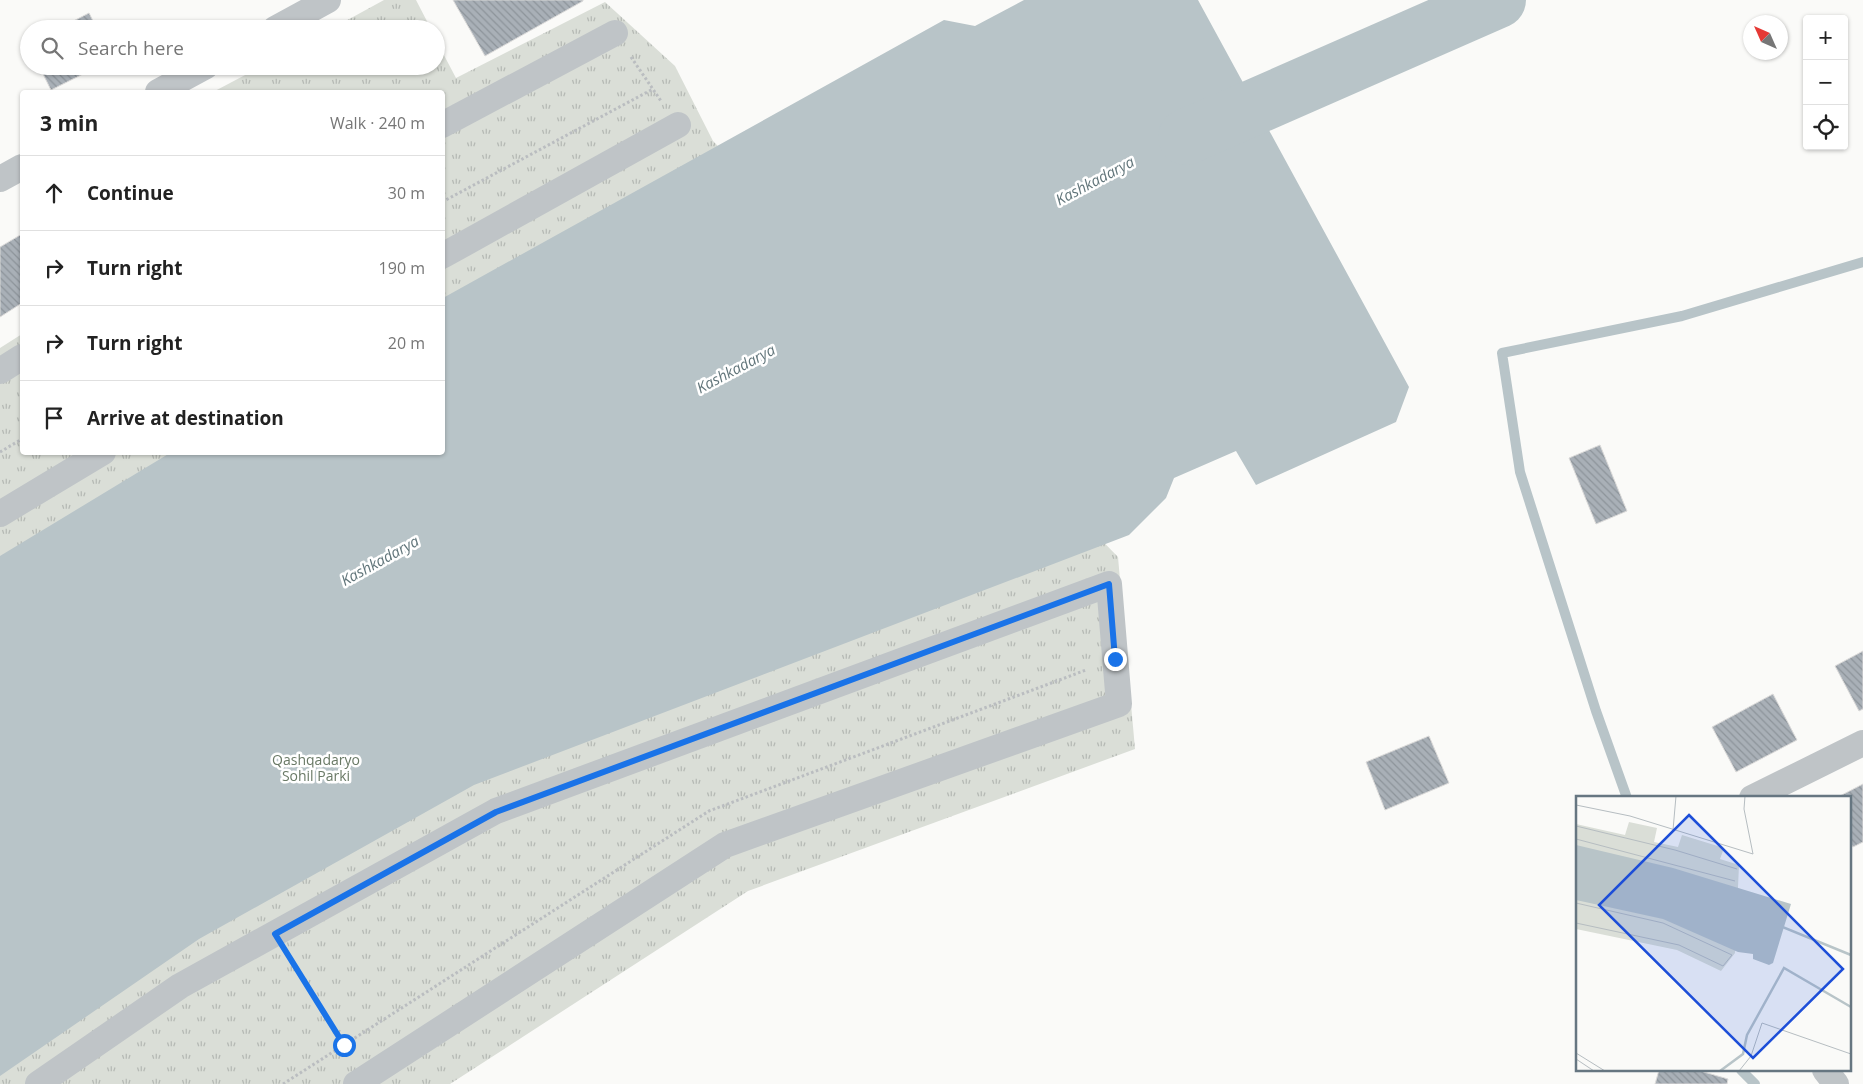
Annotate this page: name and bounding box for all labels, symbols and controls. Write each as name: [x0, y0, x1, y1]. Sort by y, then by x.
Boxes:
north arrow: [1743, 15, 1788, 60]
map controls: [1803, 15, 1848, 150]
button: +: [1803, 15, 1848, 60]
search box: [20, 20, 445, 75]
icon: search: [38, 34, 66, 62]
text: Search here: [78, 35, 184, 61]
button: −: [1803, 60, 1848, 105]
button: locate: [1803, 105, 1848, 150]
text: 3 min: [40, 109, 98, 137]
text: Walk · 240 m: [330, 112, 425, 134]
water label: Kashkadarya: [1052, 151, 1138, 209]
icon: ahead: [40, 179, 68, 207]
text: Continue: [87, 180, 174, 206]
text: 30 m: [388, 182, 425, 204]
icon: right: [40, 254, 68, 282]
text: Turn right: [87, 255, 182, 281]
text: 190 m: [379, 257, 425, 279]
icon: right: [40, 329, 68, 357]
text: Turn right: [87, 330, 182, 356]
text: 20 m: [388, 332, 425, 354]
water label: Kashkadarya: [693, 339, 779, 397]
icon: arrive: [40, 404, 68, 432]
text: Arrive at destination: [87, 405, 284, 431]
water label: Kashkadarya: [337, 530, 423, 590]
route end: [1104, 648, 1127, 671]
park label: Qashqadaryo Sohil Parki: [272, 750, 360, 785]
inset map: [1576, 796, 1850, 1072]
route start: [333, 1034, 356, 1057]

